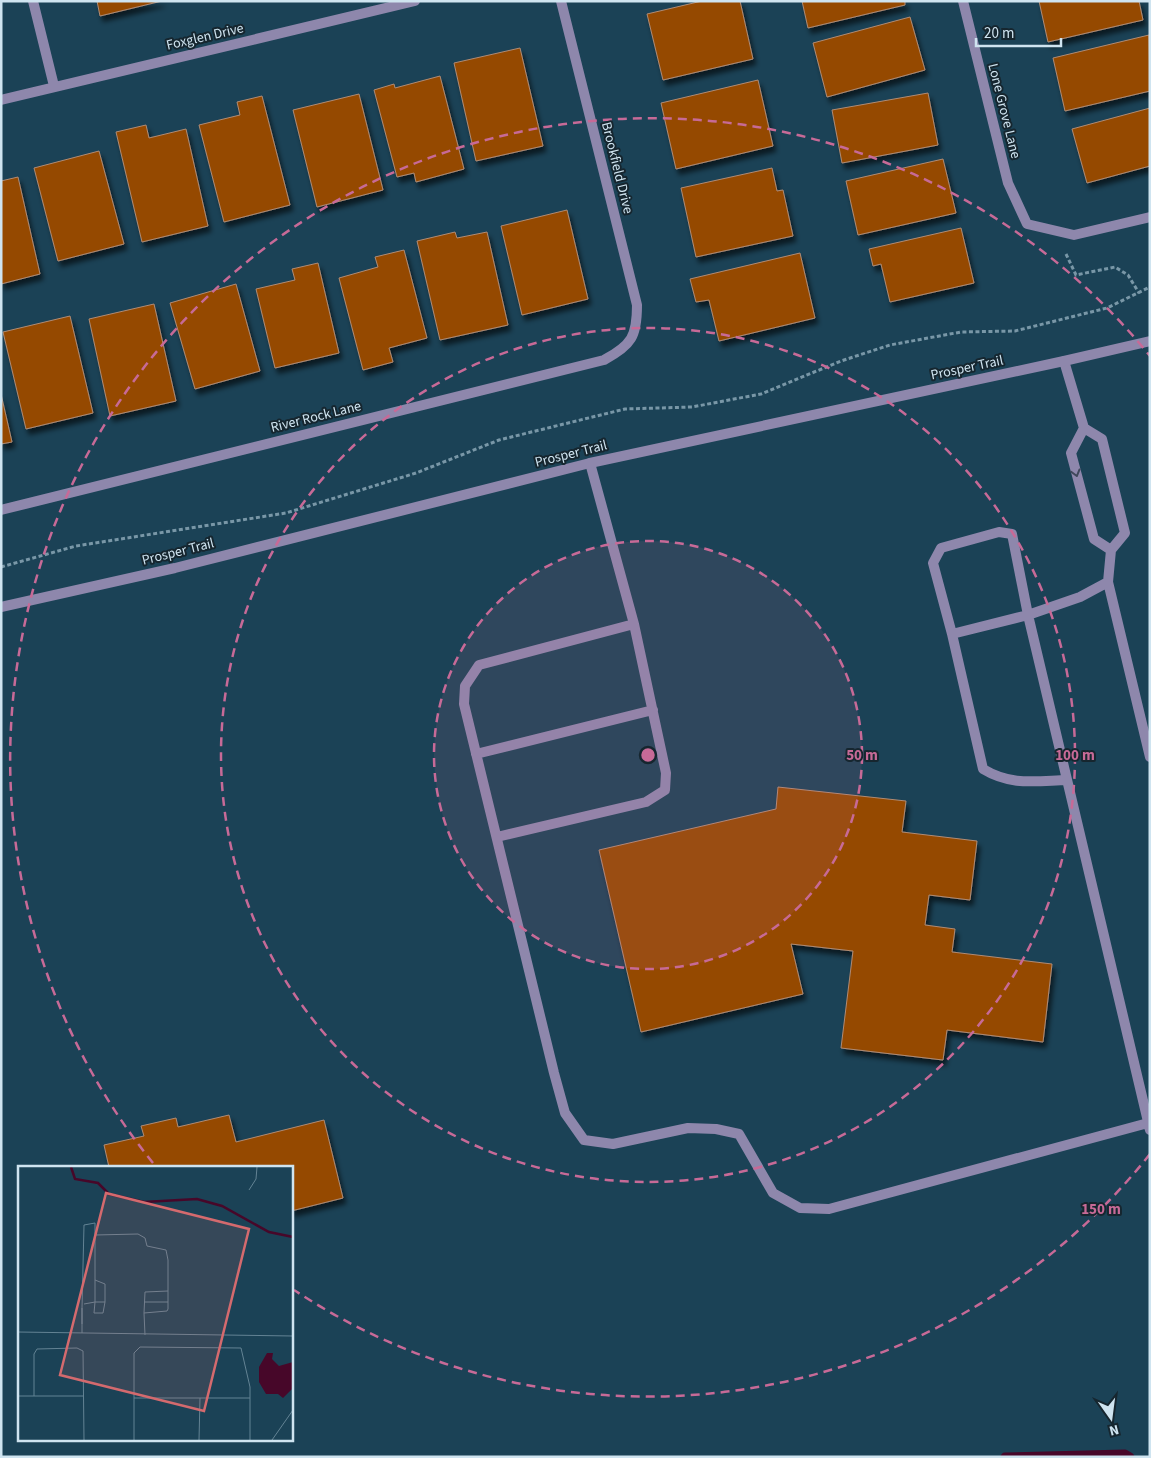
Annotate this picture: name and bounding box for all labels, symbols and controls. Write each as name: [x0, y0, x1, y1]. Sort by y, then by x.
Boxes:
scale bar: [976, 15, 1061, 47]
street label: Foxglen Drive: [164, 18, 246, 56]
text: 20 m: [984, 23, 1014, 44]
street label: Lone Grove Lane: [983, 61, 1025, 161]
street label: Brookfield Drive: [596, 120, 638, 216]
street label: Prosper Trail: [929, 350, 1006, 385]
street label: River Rock Lane: [269, 396, 363, 438]
street label: Prosper Trail: [533, 435, 610, 473]
one-way arrow: [1070, 468, 1081, 477]
street label: Prosper Trail: [140, 533, 217, 571]
text: 50 m: [846, 745, 878, 766]
text: 100 m: [1055, 745, 1095, 766]
centre of rings: [639, 746, 657, 764]
inset map: [18, 1166, 292, 1440]
text: 150 m: [1081, 1199, 1121, 1220]
north arrow: [1086, 1393, 1136, 1443]
text: N: [1107, 1419, 1121, 1440]

